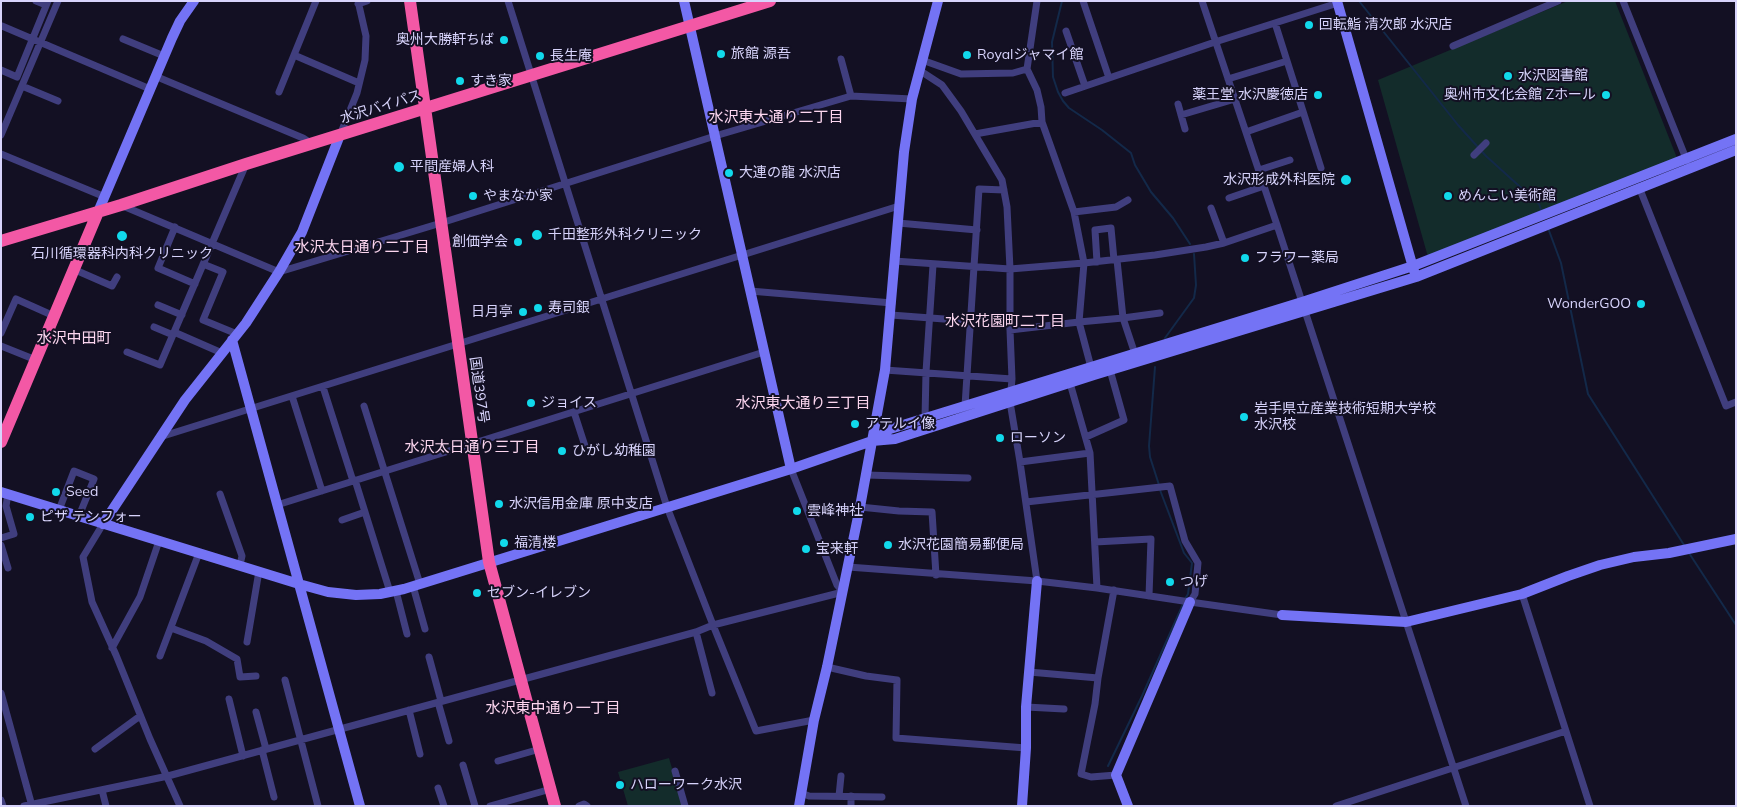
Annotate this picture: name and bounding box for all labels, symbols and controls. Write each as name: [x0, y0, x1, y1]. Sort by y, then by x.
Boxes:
place label: 回転鮨 清次郎 水沢店: [1319, 17, 1452, 33]
marker: 回転鮨 清次郎 水沢店: [1303, 19, 1315, 31]
place label: 奥州大勝軒ちば: [396, 32, 494, 48]
marker: 奥州大勝軒ちば: [498, 34, 510, 46]
place label: 旅館 源吾: [731, 46, 791, 62]
place label: Royalジャマイ館: [977, 47, 1083, 63]
place label: 長生庵: [550, 48, 592, 64]
marker: 旅館 源吾: [715, 48, 727, 60]
marker: Royalジャマイ館: [961, 49, 973, 61]
marker: 長生庵: [534, 50, 546, 62]
place label: 水沢図書館: [1518, 68, 1588, 84]
marker: 水沢図書館: [1502, 70, 1514, 82]
place label: すき家: [470, 73, 512, 89]
marker: すき家: [454, 75, 466, 87]
street label: 水沢バイパス: [338, 87, 424, 127]
place label: 薬王堂 水沢慶徳店: [1192, 87, 1308, 103]
place label: 奥州市文化会館 Zホール: [1444, 87, 1596, 103]
marker: 薬王堂 水沢慶徳店: [1312, 89, 1324, 101]
marker: 奥州市文化会館 Zホール: [1600, 89, 1612, 101]
district label: 水沢東大通り二丁目: [709, 108, 843, 126]
place label: 平間産婦人科: [410, 159, 494, 175]
marker: 平間産婦人科: [392, 160, 406, 174]
place label: 大連の龍 水沢店: [739, 165, 841, 181]
marker: 大連の龍 水沢店: [723, 167, 735, 179]
place label: 水沢形成外科医院: [1223, 172, 1335, 188]
marker: 水沢形成外科医院: [1339, 173, 1353, 187]
place label: やまなか家: [483, 188, 553, 204]
place label: めんこい美術館: [1458, 188, 1556, 204]
marker: やまなか家: [467, 190, 479, 202]
marker: めんこい美術館: [1442, 190, 1454, 202]
place label: 千田整形外科クリニック: [548, 227, 702, 243]
marker: 千田整形外科クリニック: [530, 228, 544, 242]
marker: 石川循環器科内科クリニック: [115, 229, 129, 243]
place label: 創価学会: [452, 234, 508, 250]
marker: 創価学会: [512, 236, 524, 248]
district label: 水沢太日通り二丁目: [295, 238, 429, 256]
place label: 石川循環器科内科クリニック: [31, 246, 213, 262]
place label: フラワー薬局: [1255, 250, 1339, 266]
marker: フラワー薬局: [1239, 252, 1251, 264]
place label: WonderGOO: [1547, 296, 1631, 312]
marker: WonderGOO: [1635, 298, 1647, 310]
place label: 寿司銀: [548, 300, 590, 316]
marker: 寿司銀: [532, 302, 544, 314]
place label: 日月亭: [471, 304, 513, 320]
marker: 日月亭: [517, 306, 529, 318]
district label: 水沢花園町二丁目: [945, 312, 1065, 330]
district label: 水沢中田町: [37, 329, 111, 347]
street label: 国道397号: [466, 356, 492, 424]
district label: 水沢東大通り三丁目: [736, 394, 870, 412]
place label: ジョイス: [541, 395, 597, 411]
marker: ジョイス: [525, 397, 537, 409]
place label: 岩手県立産業技術短期大学校 水沢校: [1254, 401, 1436, 434]
marker: 岩手県立産業技術短期大学校 水沢校: [1238, 411, 1250, 423]
place label: アテルイ像: [865, 416, 935, 432]
marker: アテルイ像: [849, 418, 861, 430]
place label: ローソン: [1010, 430, 1066, 446]
marker: ローソン: [994, 432, 1006, 444]
district label: 水沢太日通り三丁目: [405, 438, 539, 456]
place label: ひがし幼稚園: [572, 443, 656, 459]
marker: ひがし幼稚園: [556, 445, 568, 457]
place label: Seed: [66, 484, 98, 500]
marker: Seed: [50, 486, 62, 498]
place label: 水沢信用金庫 原中支店: [509, 496, 653, 512]
marker: 水沢信用金庫 原中支店: [493, 498, 505, 510]
place label: 雲峰神社: [807, 503, 863, 519]
marker: 雲峰神社: [791, 505, 803, 517]
place label: ピザ テンフォー: [40, 509, 142, 525]
marker: ピザ テンフォー: [24, 511, 36, 523]
place label: 福清楼: [514, 535, 556, 551]
marker: 福清楼: [498, 537, 510, 549]
place label: 水沢花園簡易郵便局: [898, 537, 1024, 553]
marker: 水沢花園簡易郵便局: [882, 539, 894, 551]
place label: 宝来軒: [816, 541, 858, 557]
marker: 宝来軒: [800, 543, 812, 555]
place label: つげ: [1180, 574, 1208, 590]
marker: つげ: [1164, 576, 1176, 588]
place label: セブン-イレブン: [487, 585, 591, 601]
marker: セブン-イレブン: [471, 587, 483, 599]
district label: 水沢東中通り一丁目: [486, 699, 620, 717]
place label: ハローワーク水沢: [630, 777, 742, 793]
marker: ハローワーク水沢: [614, 779, 626, 791]

